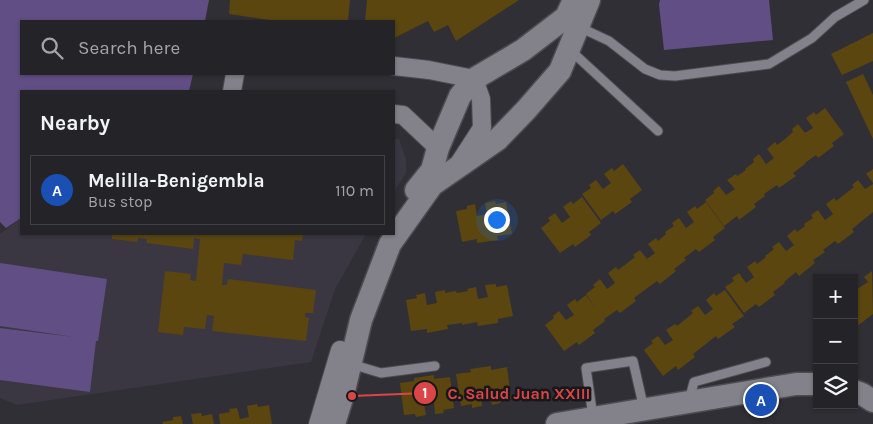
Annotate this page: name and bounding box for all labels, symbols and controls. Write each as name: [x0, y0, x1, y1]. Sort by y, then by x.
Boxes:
search box: [20, 20, 395, 75]
icon: search: [38, 34, 66, 62]
text: Search here: [78, 37, 180, 59]
text: Nearby: [40, 111, 110, 135]
text: Melilla-Benigembla: [88, 170, 265, 192]
text: A: [52, 181, 62, 200]
text: 110 m: [335, 181, 374, 200]
text: Bus stop: [88, 192, 152, 211]
your location: [484, 207, 510, 233]
map controls: [813, 274, 858, 409]
button: +: [813, 274, 858, 319]
button: −: [813, 319, 858, 364]
button: layers: [813, 364, 858, 409]
callout: C. Salud Juan XXIII: [412, 378, 600, 409]
pin: A: [745, 381, 777, 419]
text: 1: [422, 384, 428, 402]
text: C. Salud Juan XXIII: [448, 384, 590, 403]

